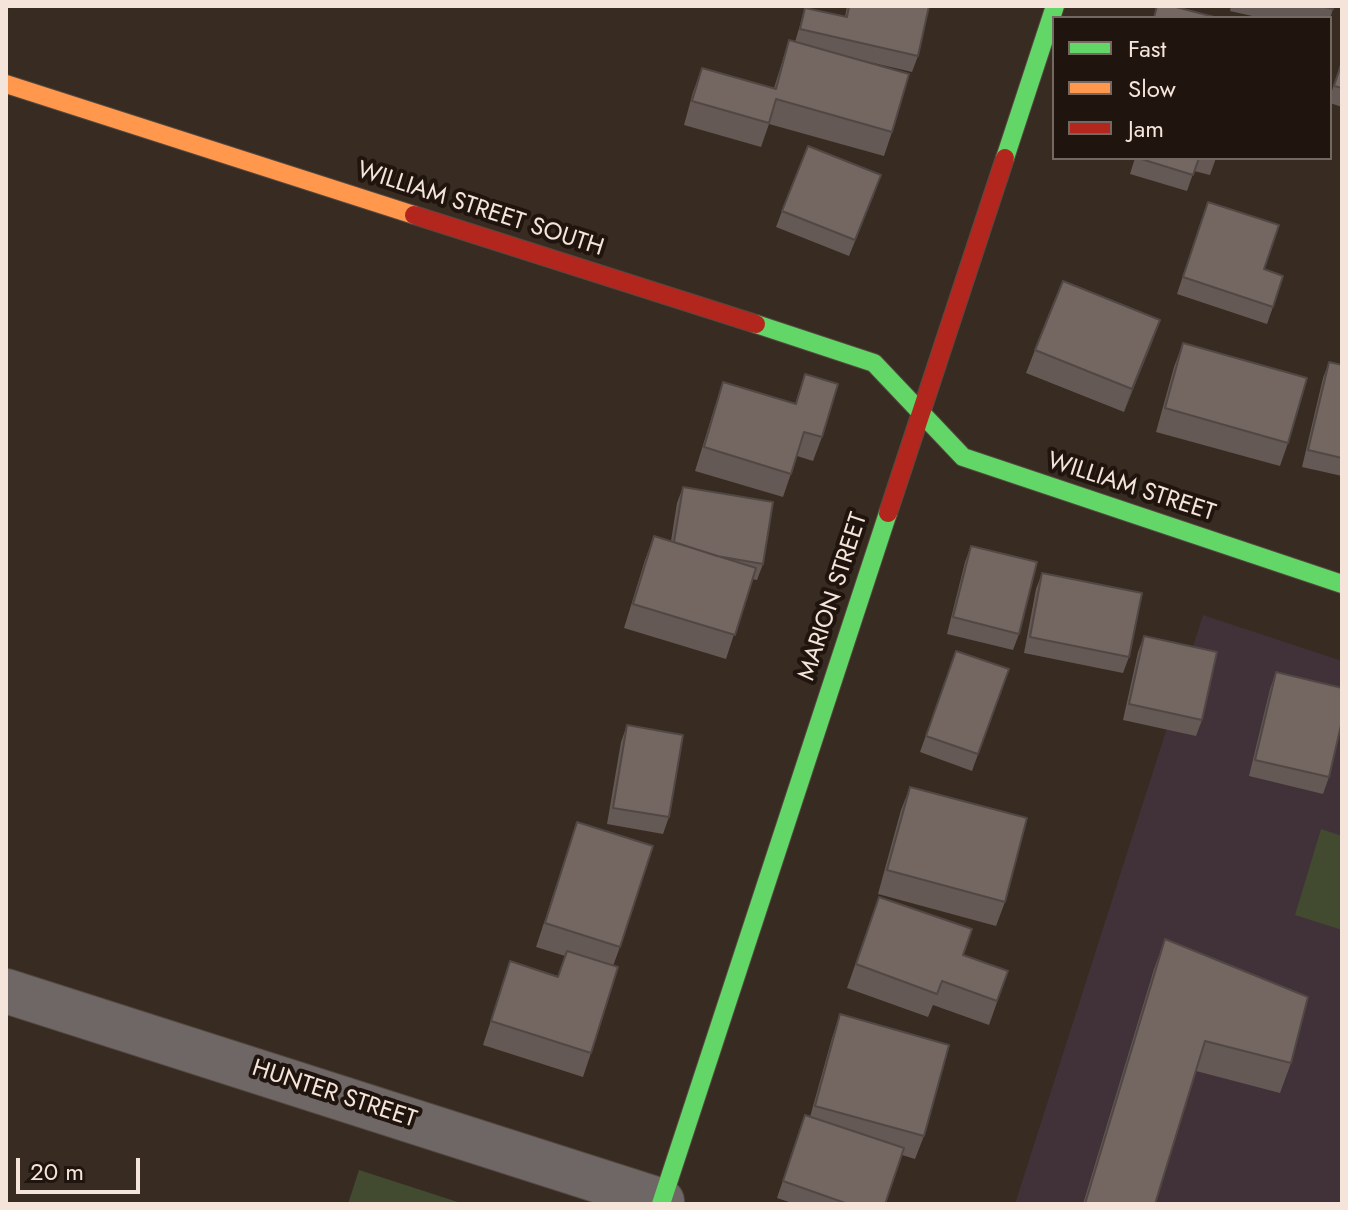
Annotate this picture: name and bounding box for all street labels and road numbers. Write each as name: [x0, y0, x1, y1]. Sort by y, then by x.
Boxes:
street label: WILLIAM STREET SOUTH: [353, 157, 607, 263]
street label: WILLIAM STREET: [1043, 447, 1219, 529]
street label: MARION STREET: [793, 509, 875, 685]
street label: HUNTER STREET: [248, 1055, 420, 1135]

